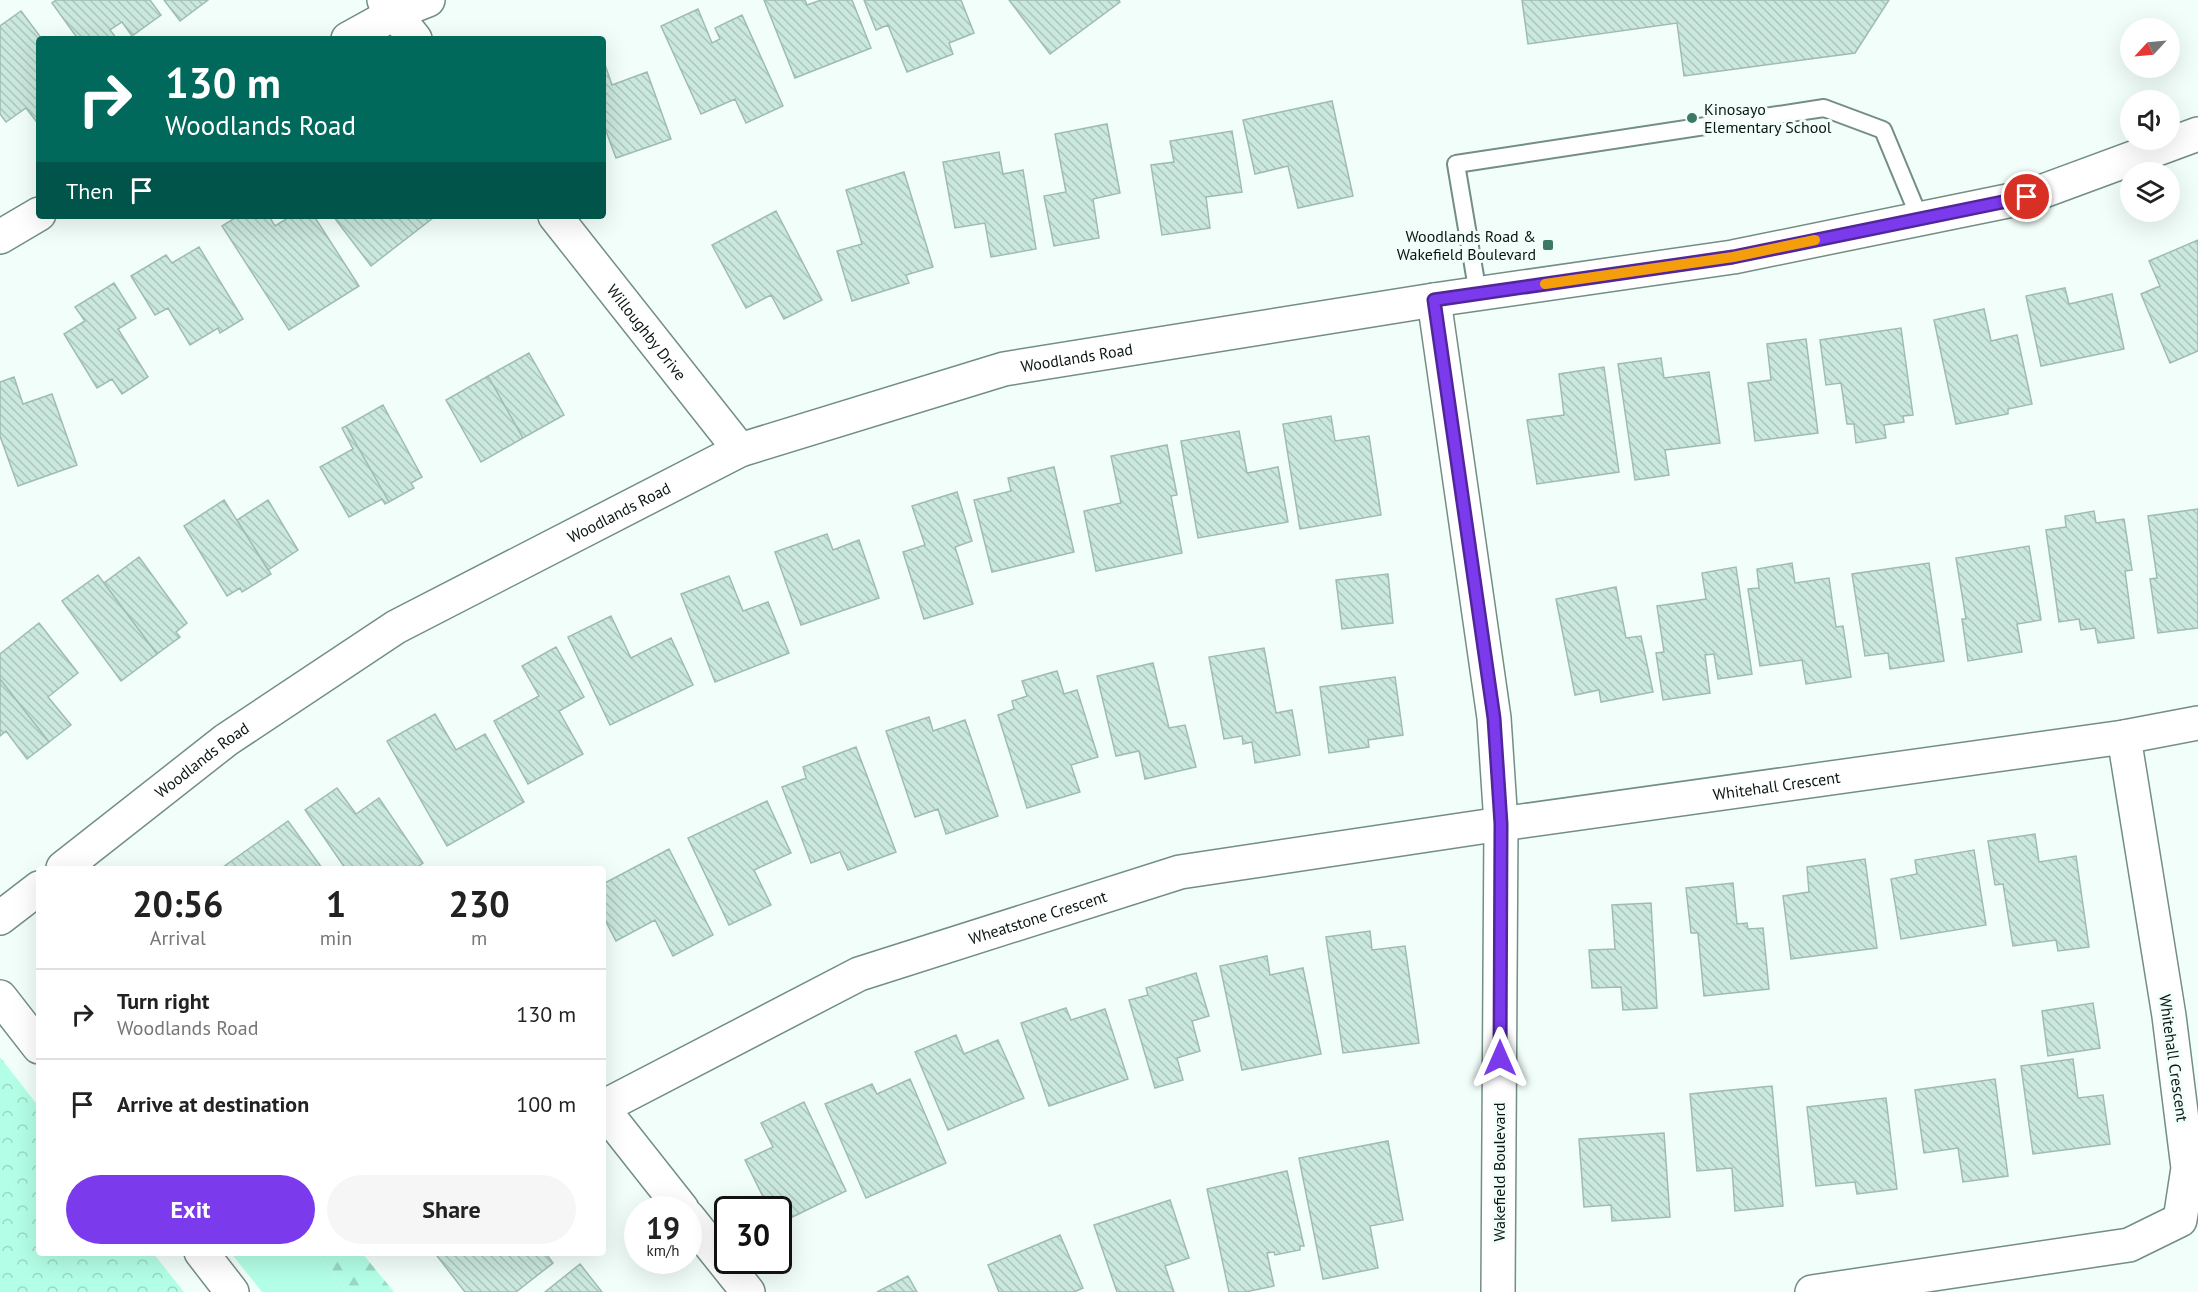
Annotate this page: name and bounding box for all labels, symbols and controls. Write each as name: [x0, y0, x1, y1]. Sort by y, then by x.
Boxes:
north arrow: [2120, 18, 2180, 78]
map controls: [2120, 18, 2180, 222]
text: 130 m: [165, 55, 281, 110]
icon: right: [66, 60, 144, 138]
button: sound: [2120, 90, 2180, 150]
place label: Kinosayo Elementary School: [1704, 99, 1832, 137]
text: Woodlands Road: [165, 108, 356, 142]
marker: Kinosayo Elementary School: [1685, 111, 1699, 125]
button: layers: [2120, 162, 2180, 222]
pin: [2001, 171, 2052, 222]
icon: arrive: [125, 174, 158, 207]
text: Then: [66, 177, 113, 205]
icon: arrive: [2010, 180, 2043, 213]
place label: Woodlands Road & Wakefield Boulevard: [1397, 226, 1536, 264]
marker: Woodlands Road & Wakefield Boulevard: [1541, 238, 1555, 252]
street label: Willoughby Drive: [603, 280, 691, 384]
street label: Woodlands Road: [1019, 338, 1134, 376]
street label: Woodlands Road: [564, 478, 674, 547]
street label: Woodlands Road: [151, 718, 253, 802]
street label: Whitehall Crescent: [1711, 767, 1842, 804]
text: 20:56: [132, 880, 224, 927]
text: 1: [326, 880, 346, 927]
text: 230: [449, 880, 510, 927]
street label: Wheatstone Crescent: [966, 886, 1110, 949]
text: Arrival: [150, 925, 206, 951]
text: min: [320, 925, 352, 951]
text: m: [471, 925, 487, 951]
text: Turn right: [117, 987, 209, 1015]
street label: Whitehall Crescent: [2155, 993, 2193, 1123]
icon: right: [66, 998, 99, 1031]
text: 130 m: [516, 1000, 576, 1028]
text: Woodlands Road: [117, 1015, 258, 1041]
position arrow: [1468, 1026, 1532, 1090]
icon: arrive: [66, 1088, 99, 1121]
text: Arrive at destination: [117, 1090, 309, 1118]
text: 100 m: [516, 1090, 576, 1118]
street label: Wakefield Boulevard: [1489, 1102, 1509, 1242]
button: Exit: [66, 1175, 315, 1244]
button: Share: [327, 1175, 576, 1244]
speed limit sign: 30: [714, 1196, 792, 1274]
text: 19: [646, 1208, 680, 1247]
text: km/h: [647, 1241, 679, 1260]

